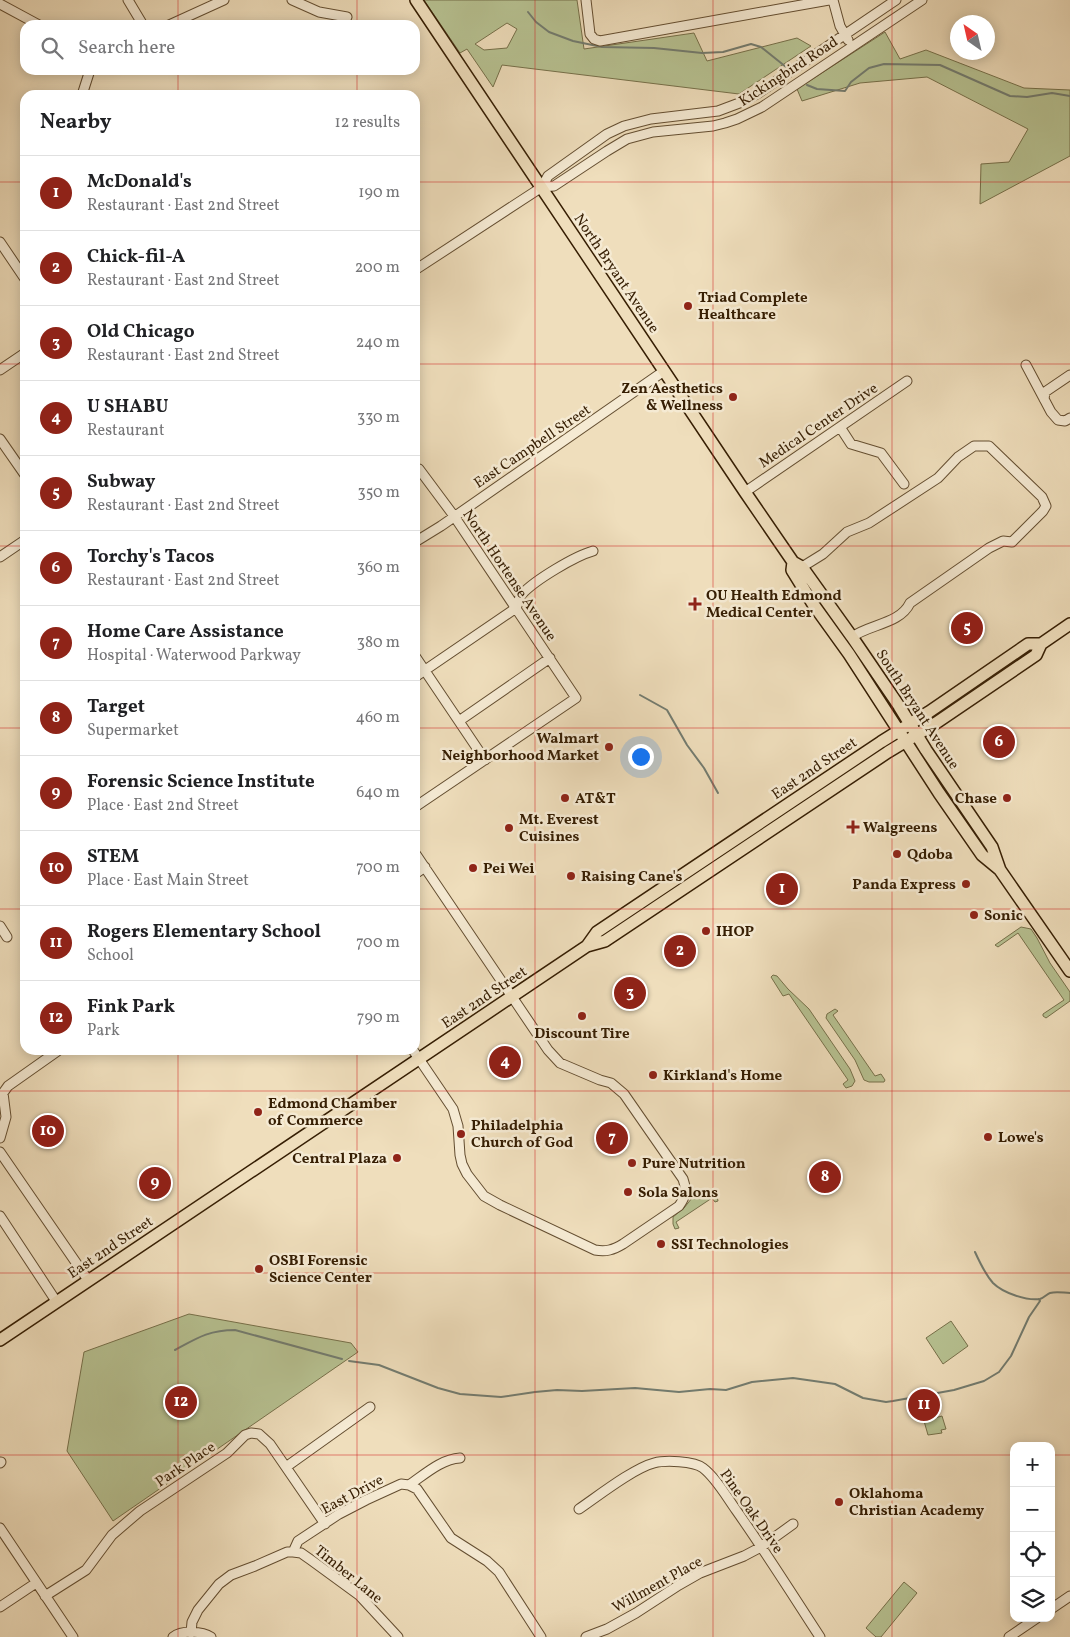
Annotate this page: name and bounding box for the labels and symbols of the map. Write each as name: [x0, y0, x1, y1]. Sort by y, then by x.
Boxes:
north arrow: [950, 15, 995, 60]
street label: Kickingbird Road: [735, 32, 843, 112]
street label: North Bryant Avenue: [568, 210, 664, 338]
place label: Triad Complete Healthcare: [698, 288, 808, 326]
marker: Triad Complete Healthcare: [682, 300, 694, 312]
place label: Zen Aesthetics & Wellness: [621, 379, 723, 417]
street label: Medical Center Drive: [755, 379, 883, 474]
marker: Zen Aesthetics & Wellness: [727, 391, 739, 403]
street label: East Campbell Street: [470, 400, 595, 494]
street label: North Hortense Avenue: [457, 506, 561, 646]
place label: OU Health Edmond Medical Center: [706, 586, 842, 624]
marker: OU Health Edmond Medical Center: [688, 597, 702, 611]
pin: 5: [951, 609, 983, 647]
street label: South Bryant Avenue: [870, 646, 964, 774]
pin: 6: [983, 723, 1015, 761]
place label: Walmart Neighborhood Market: [442, 729, 599, 767]
street label: East 2nd Street: [768, 733, 862, 806]
marker: Walmart Neighborhood Market: [603, 741, 615, 753]
your location: [628, 744, 654, 770]
place label: AT&T: [575, 789, 616, 810]
place label: Chase: [955, 789, 997, 810]
marker: AT&T: [559, 792, 571, 804]
marker: Chase: [1001, 792, 1013, 804]
place label: Mt. Everest Cuisines: [519, 810, 599, 848]
place label: Walgreens: [863, 818, 938, 839]
marker: Walgreens: [847, 821, 859, 833]
marker: Mt. Everest Cuisines: [503, 822, 515, 834]
place label: Qdoba: [907, 845, 953, 866]
marker: Qdoba: [891, 848, 903, 860]
place label: Pei Wei: [483, 859, 535, 880]
marker: Pei Wei: [467, 862, 479, 874]
place label: Raising Cane's: [581, 867, 683, 888]
marker: Raising Cane's: [565, 870, 577, 882]
pin: 1: [766, 870, 798, 908]
place label: Panda Express: [852, 875, 956, 896]
marker: Panda Express: [960, 878, 972, 890]
place label: Sonic: [984, 906, 1023, 927]
marker: Sonic: [968, 909, 980, 921]
place label: IHOP: [716, 922, 755, 943]
marker: IHOP: [700, 925, 712, 937]
pin: 2: [664, 932, 696, 970]
street label: East 2nd Street: [438, 962, 532, 1035]
pin: 3: [614, 974, 646, 1012]
marker: Discount Tire: [576, 1010, 588, 1022]
place label: Discount Tire: [534, 1024, 630, 1045]
pin: 4: [489, 1043, 521, 1081]
place label: Kirkland's Home: [663, 1066, 783, 1087]
marker: Kirkland's Home: [647, 1069, 659, 1081]
place label: Edmond Chamber of Commerce: [268, 1094, 397, 1132]
marker: Edmond Chamber of Commerce: [252, 1106, 264, 1118]
pin: 10: [32, 1112, 64, 1150]
place label: Philadelphia Church of God: [471, 1116, 573, 1154]
pin: 7: [596, 1119, 628, 1157]
marker: Philadelphia Church of God: [455, 1128, 467, 1140]
place label: Lowe's: [998, 1128, 1044, 1149]
marker: Lowe's: [982, 1131, 994, 1143]
place label: Central Plaza: [292, 1149, 387, 1170]
marker: Central Plaza: [391, 1152, 403, 1164]
place label: Pure Nutrition: [642, 1154, 746, 1175]
marker: Pure Nutrition: [626, 1157, 638, 1169]
pin: 8: [809, 1158, 841, 1196]
pin: 9: [139, 1164, 171, 1202]
place label: Sola Salons: [638, 1183, 718, 1204]
marker: Sola Salons: [622, 1186, 634, 1198]
street label: East 2nd Street: [64, 1212, 158, 1285]
place label: SSI Technologies: [671, 1235, 789, 1256]
marker: SSI Technologies: [655, 1238, 667, 1250]
place label: OSBI Forensic Science Center: [269, 1251, 372, 1289]
marker: OSBI Forensic Science Center: [253, 1263, 265, 1275]
pin: 12: [165, 1383, 197, 1421]
pin: 11: [908, 1386, 940, 1424]
street label: Park Place: [152, 1437, 220, 1493]
street label: Pine Oak Drive: [714, 1465, 788, 1558]
street label: East Drive: [318, 1470, 388, 1521]
place label: Oklahoma Christian Academy: [849, 1484, 985, 1522]
marker: Oklahoma Christian Academy: [833, 1496, 845, 1508]
street label: Timber Lane: [309, 1541, 387, 1609]
street label: Willment Place: [609, 1552, 707, 1619]

